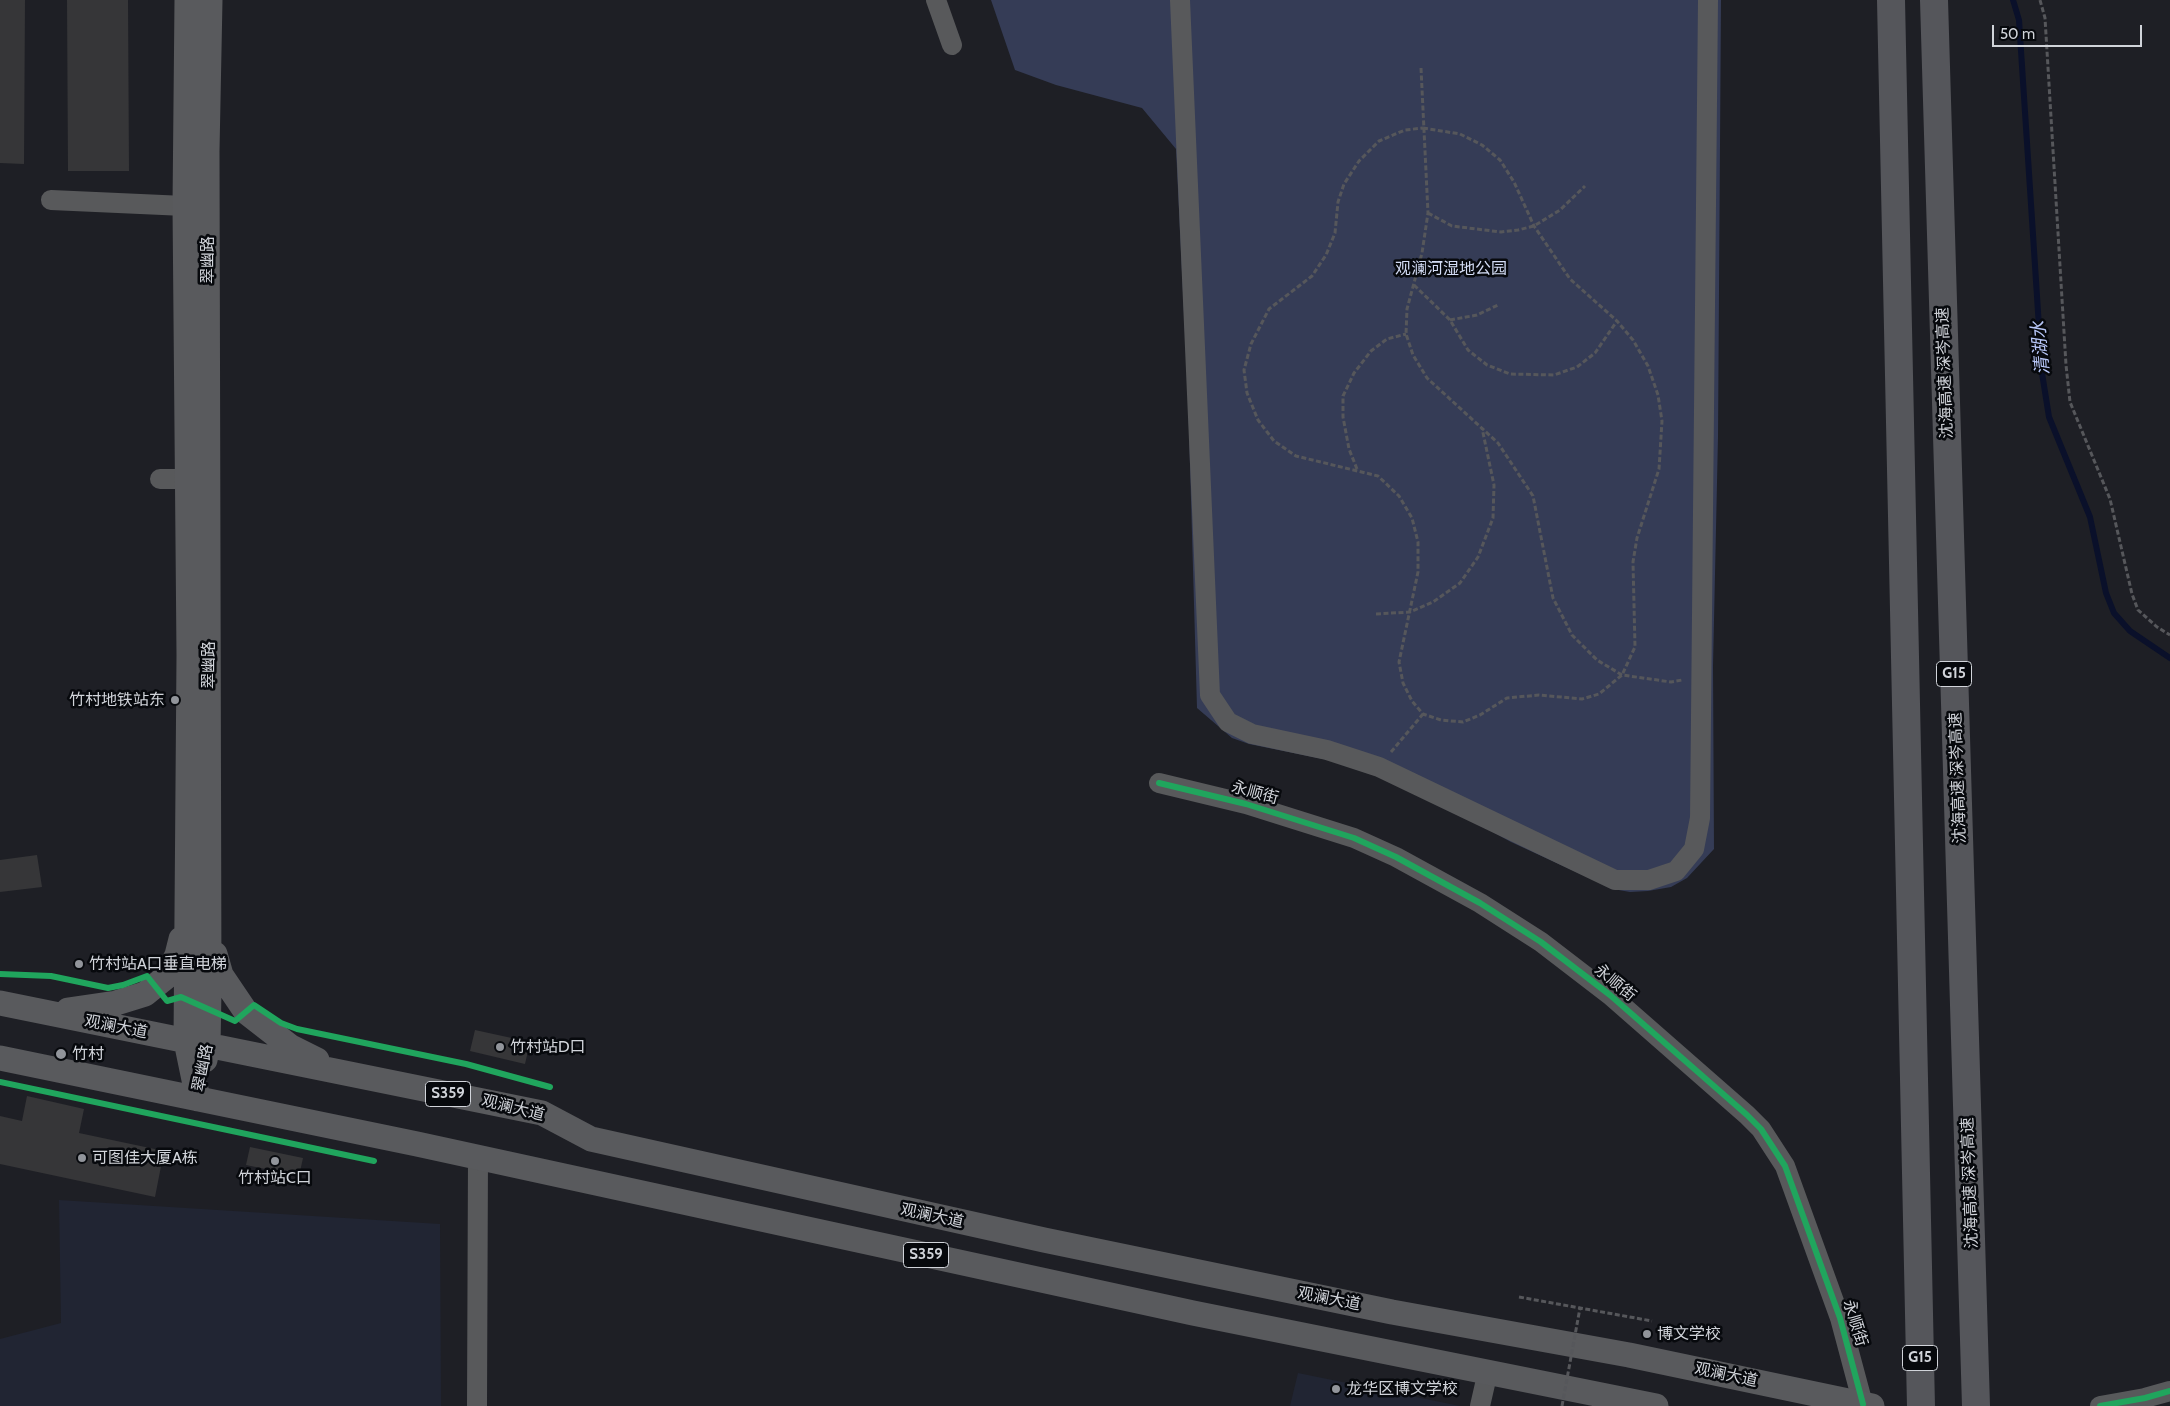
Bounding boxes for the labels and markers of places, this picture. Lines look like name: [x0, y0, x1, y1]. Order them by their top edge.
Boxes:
place label: 竹村地铁站东: [69, 690, 165, 710]
marker: 竹村地铁站东: [169, 694, 181, 706]
place label: 竹村站A口垂直电梯: [89, 954, 227, 974]
marker: 竹村站A口垂直电梯: [73, 958, 85, 970]
place label: 竹村站D口: [510, 1037, 586, 1057]
marker: 竹村站D口: [494, 1041, 506, 1053]
place label: 竹村: [72, 1044, 104, 1064]
marker: 竹村: [54, 1047, 68, 1061]
place label: 可图佳大厦A栋: [92, 1148, 198, 1168]
marker: 可图佳大厦A栋: [76, 1152, 88, 1164]
marker: 竹村站C口: [269, 1155, 281, 1167]
place label: 竹村站C口: [238, 1168, 312, 1188]
place label: 博文学校: [1657, 1324, 1721, 1344]
marker: 博文学校: [1641, 1328, 1653, 1340]
place label: 龙华区博文学校: [1346, 1379, 1458, 1399]
marker: 龙华区博文学校: [1330, 1383, 1342, 1395]

